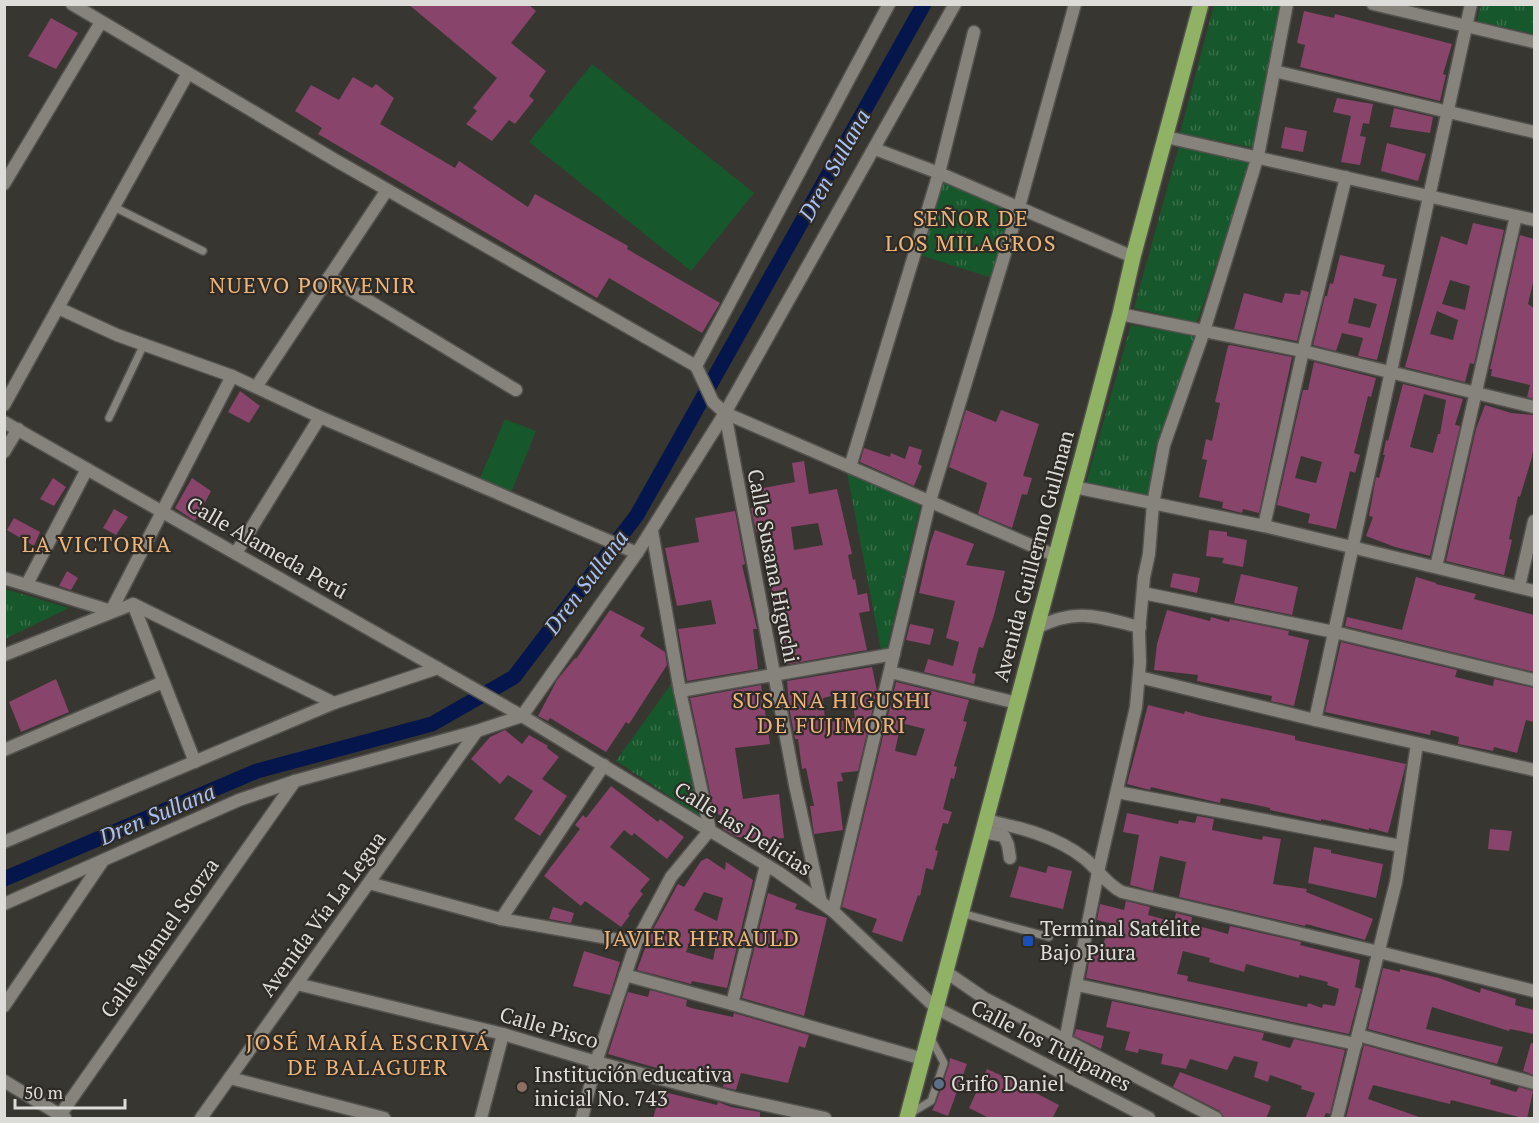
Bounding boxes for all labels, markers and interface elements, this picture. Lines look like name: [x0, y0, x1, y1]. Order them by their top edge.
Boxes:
water label: Dren Sullana: [791, 104, 876, 227]
district label: SEÑOR DE LOS MILAGROS: [885, 203, 1057, 257]
district label: NUEVO PORVENIR: [209, 270, 417, 299]
street label: Avenida Guillermo Gullman: [986, 426, 1080, 685]
street label: Calle Susana Higuchi: [741, 467, 806, 665]
street label: Calle Alameda Perú: [182, 490, 353, 605]
water label: Dren Sullana: [536, 524, 634, 640]
district label: LA VICTORIA: [22, 529, 172, 558]
district label: SUSANA HIGUSHI DE FUJIMORI: [732, 685, 932, 739]
street label: Calle las Delicias: [669, 775, 818, 882]
water label: Dren Sullana: [94, 776, 219, 851]
street label: Avenida Vía La Legua: [253, 825, 392, 1002]
street label: Calle Manuel Scorza: [94, 852, 225, 1023]
place label: Terminal Satélite Bajo Piura: [1040, 914, 1200, 966]
district label: JAVIER HERAULD: [604, 923, 800, 952]
marker: Terminal Satélite Bajo Piura: [1021, 934, 1035, 948]
street label: Calle los Tulipanes: [967, 993, 1136, 1098]
street label: Calle Pisco: [497, 1000, 602, 1054]
district label: JOSÉ MARÍA ESCRIVÁ DE BALAGUER: [246, 1027, 490, 1081]
place label: Institución educativa inicial No. 743: [534, 1060, 733, 1112]
place label: Grifo Daniel: [951, 1069, 1065, 1097]
scale bar: [15, 1072, 124, 1110]
marker: Grifo Daniel: [932, 1077, 946, 1091]
text: 50 m: [24, 1080, 64, 1104]
marker: Institución educativa inicial No. 743: [515, 1080, 529, 1094]

